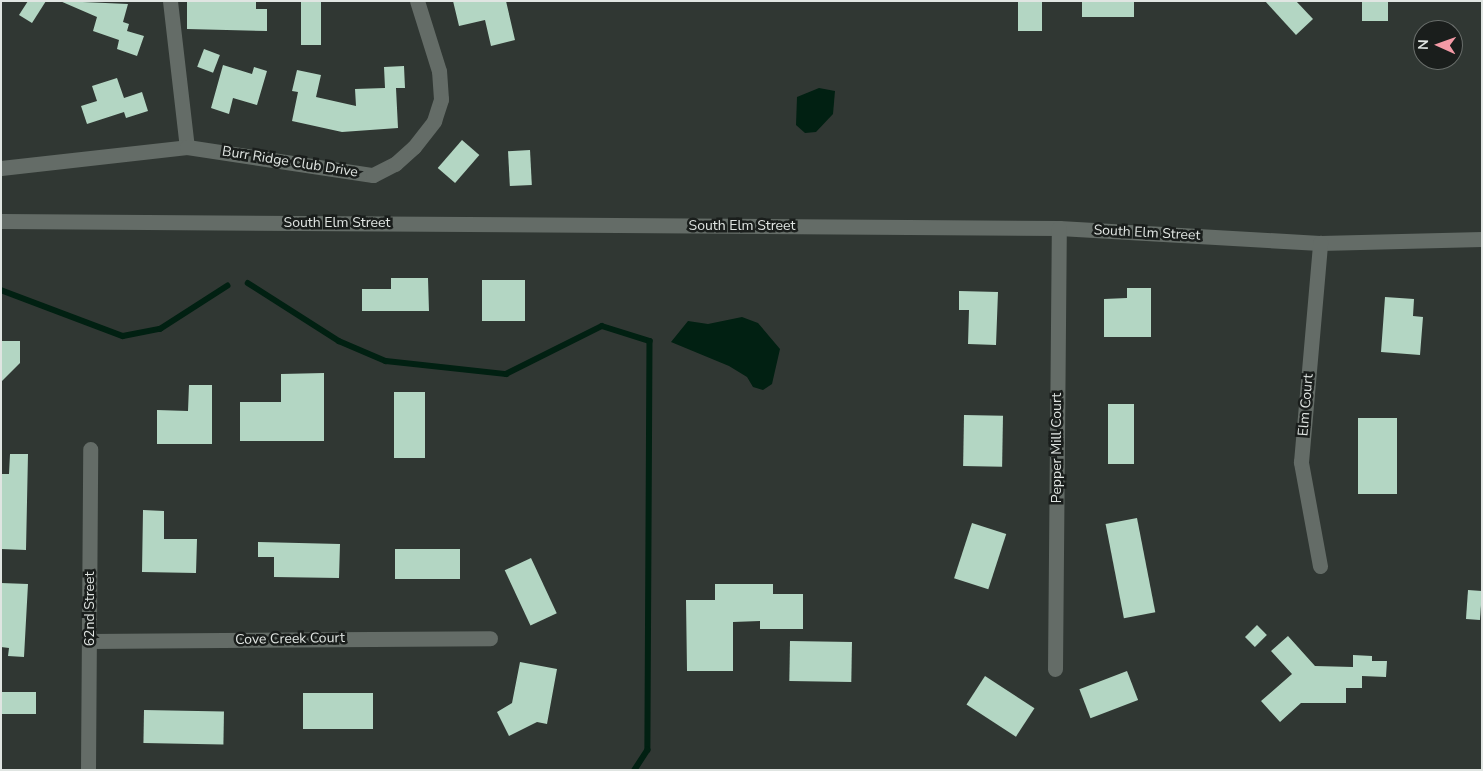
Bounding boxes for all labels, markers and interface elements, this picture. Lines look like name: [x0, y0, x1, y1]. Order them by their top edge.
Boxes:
north arrow: [1413, 20, 1463, 70]
text: N: [1414, 39, 1433, 50]
street label: Burr Ridge Club Drive: [221, 143, 359, 181]
street label: South Elm Street: [284, 215, 390, 231]
street label: South Elm Street: [689, 218, 795, 234]
street label: South Elm Street: [1093, 222, 1201, 244]
street label: Elm Court: [1295, 373, 1317, 437]
street label: Pepper Mill Court: [1049, 393, 1065, 503]
street label: 62nd Street: [82, 572, 98, 646]
street label: Cove Creek Court: [235, 630, 345, 648]

